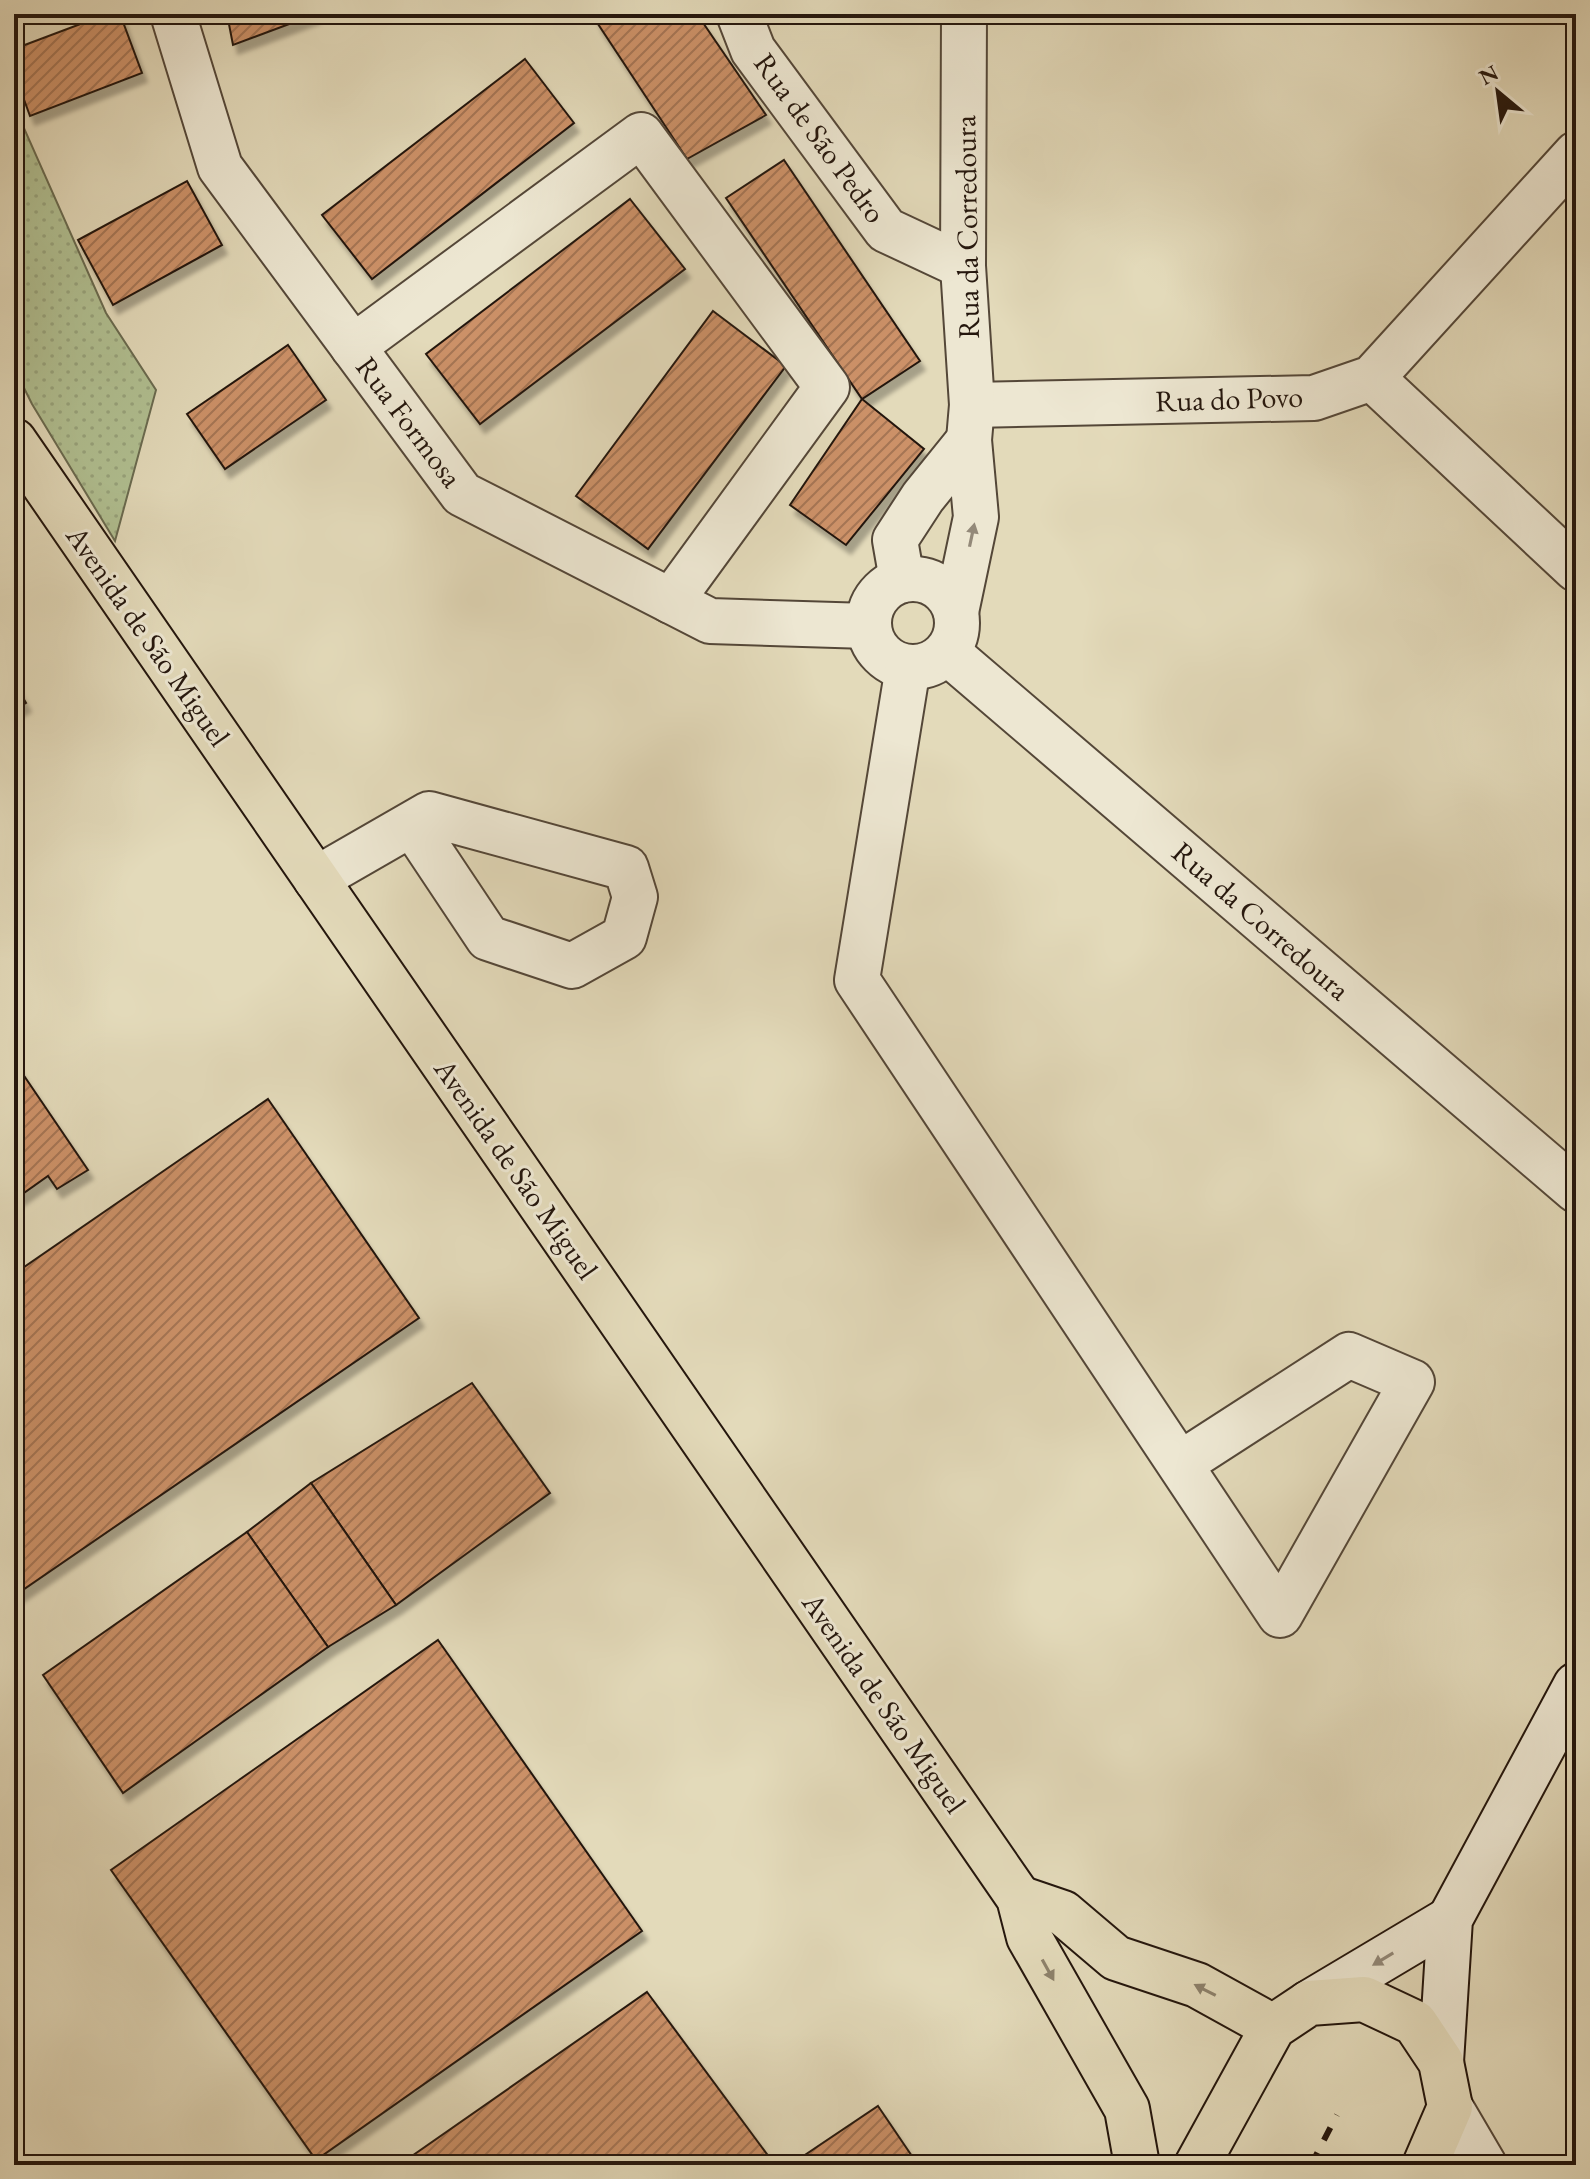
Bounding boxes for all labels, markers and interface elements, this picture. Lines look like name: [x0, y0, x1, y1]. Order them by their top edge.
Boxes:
street label: Rua de São Pedro: [745, 45, 895, 231]
north arrow: [1458, 52, 1538, 132]
text: N: [1474, 58, 1504, 92]
street label: Rua da Corredoura: [945, 115, 988, 339]
street label: Rua Formosa: [347, 348, 471, 495]
street label: Rua do Povo: [1154, 376, 1304, 421]
street label: Avenida de São Miguel: [57, 517, 239, 754]
one-way arrow: [966, 523, 979, 548]
street label: Rua da Corredoura: [1164, 833, 1359, 1009]
street label: Avenida de São Miguel: [425, 1050, 607, 1287]
street label: Avenida de São Miguel: [793, 1584, 975, 1821]
one-way arrow: [1372, 1952, 1394, 1966]
one-way arrow: [1041, 1959, 1055, 1981]
one-way arrow: [1193, 1983, 1216, 1997]

